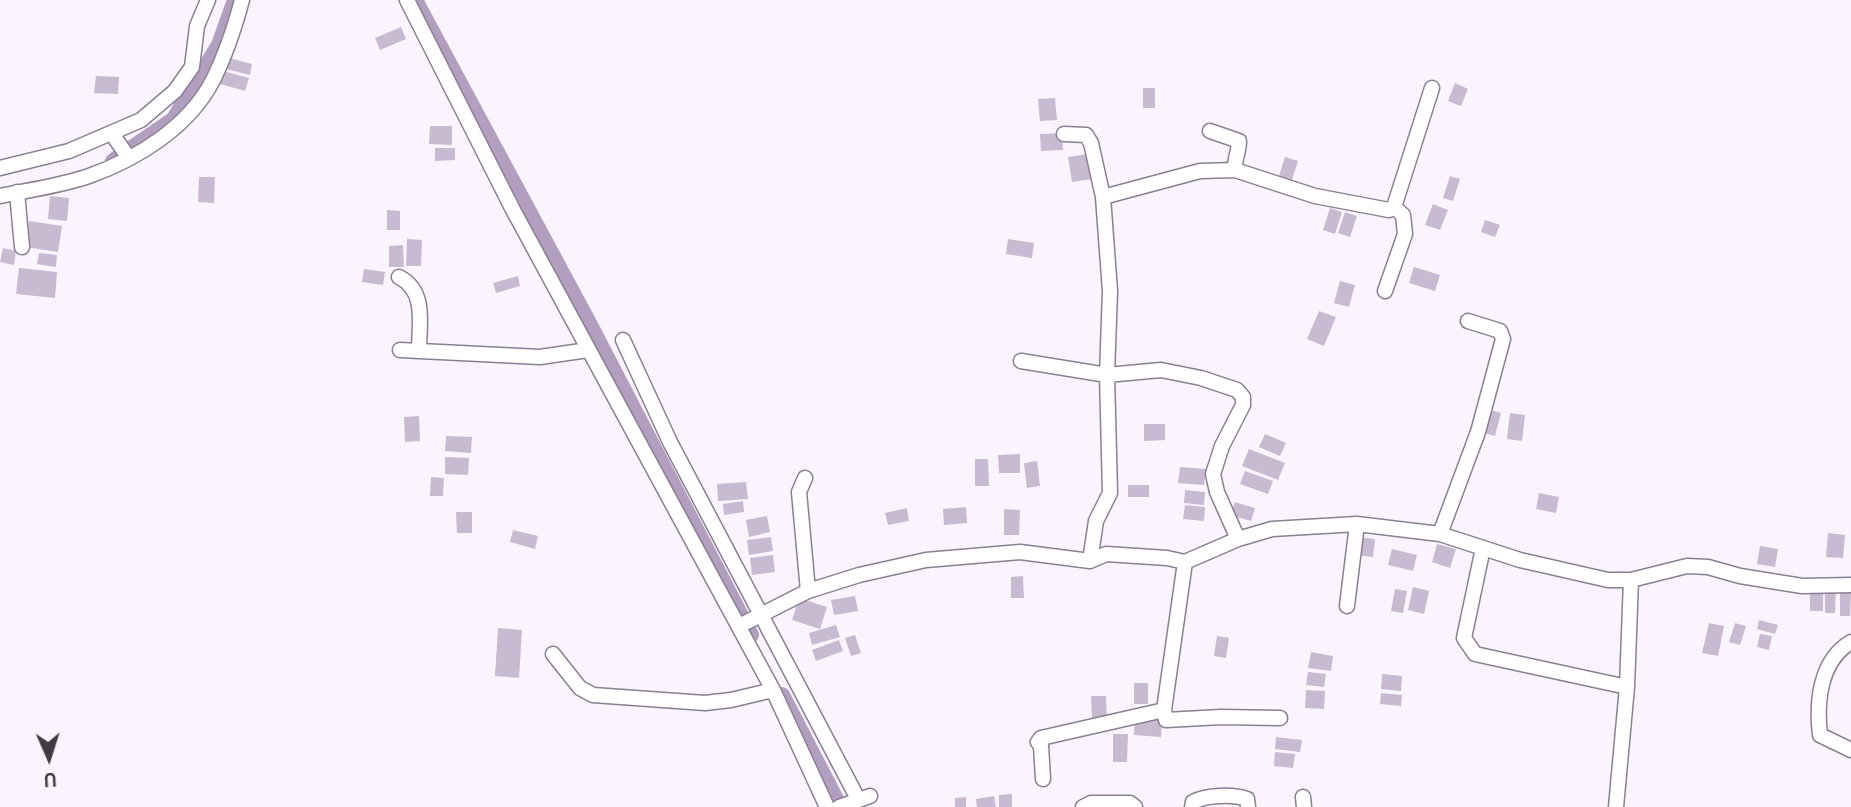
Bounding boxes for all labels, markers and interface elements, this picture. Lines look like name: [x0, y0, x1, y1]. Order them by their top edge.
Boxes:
north arrow: [14, 723, 84, 793]
text: U: [43, 767, 57, 792]

